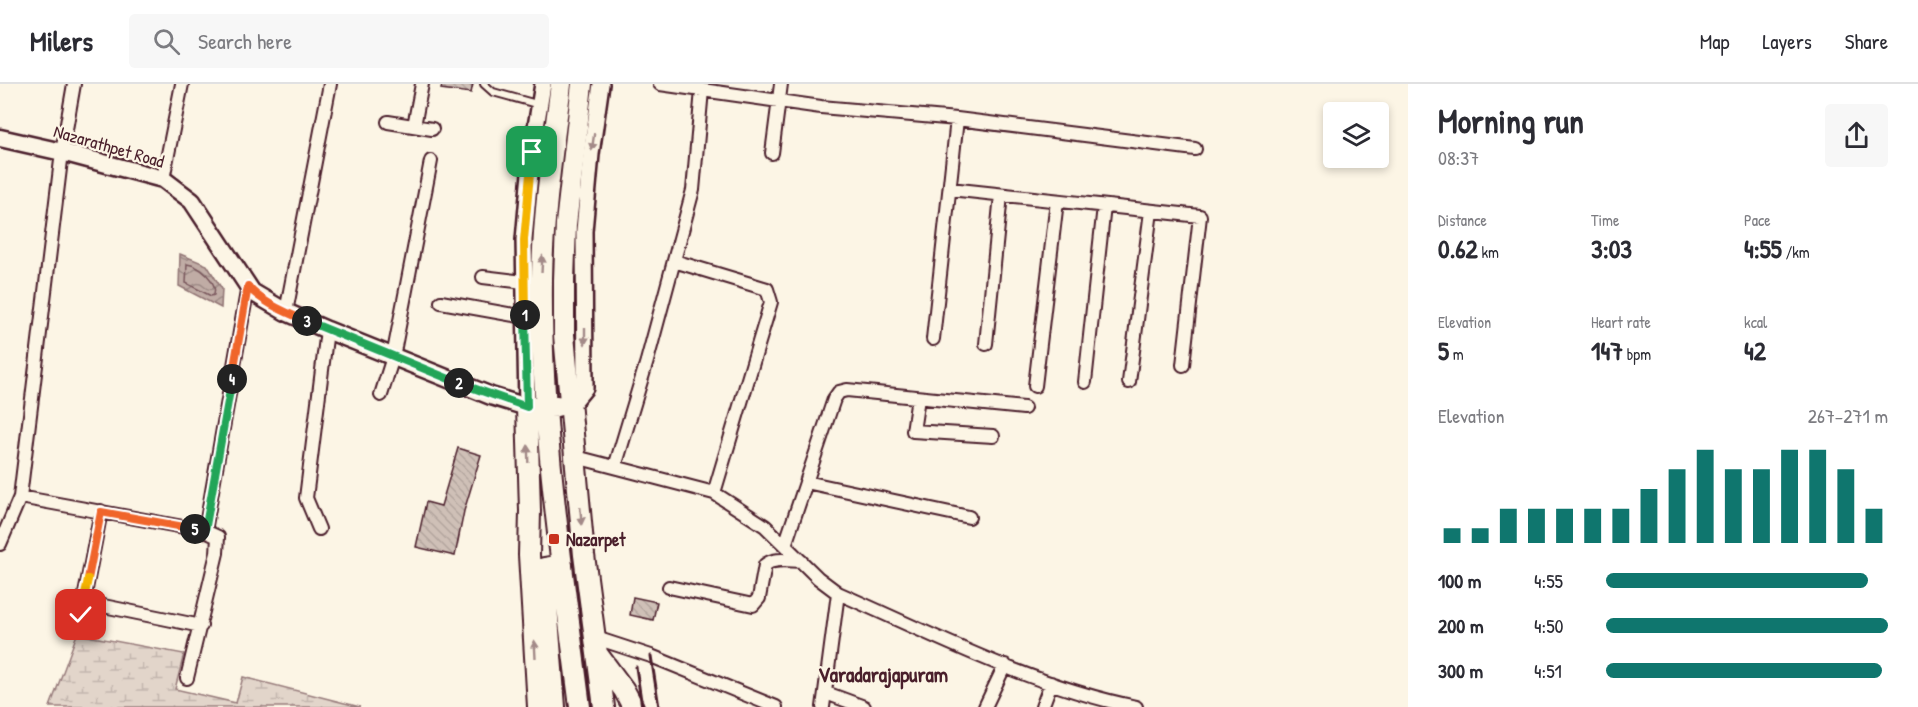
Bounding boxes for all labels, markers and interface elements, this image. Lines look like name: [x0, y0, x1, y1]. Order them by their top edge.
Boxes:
search box: [129, 14, 549, 68]
text: Milers: [30, 22, 93, 60]
icon: search: [150, 25, 183, 58]
text: Search here: [198, 26, 292, 56]
text: Map: [1700, 27, 1729, 56]
text: Layers: [1762, 27, 1812, 56]
text: Share: [1845, 27, 1888, 56]
text: Morning run: [1438, 99, 1584, 143]
map controls: [1323, 102, 1389, 168]
button: layers: [1323, 102, 1389, 168]
button: share: [1825, 104, 1888, 167]
street label: Nazarathpet Road: [51, 118, 167, 174]
pin: [506, 126, 557, 177]
one-way arrow: [588, 132, 597, 151]
icon: arrive: [515, 135, 548, 168]
text: 08:37: [1438, 144, 1479, 171]
text: Distance: [1438, 209, 1487, 231]
text: Time: [1591, 209, 1619, 231]
text: Pace: [1744, 209, 1771, 231]
text: 0.62: [1438, 231, 1478, 266]
text: 3:03: [1591, 231, 1632, 266]
text: 4:55: [1744, 231, 1782, 266]
text: km: [1478, 241, 1499, 263]
text: /km: [1782, 241, 1810, 263]
one-way arrow: [538, 255, 547, 274]
pin: 1: [510, 300, 540, 330]
text: 1: [522, 304, 528, 326]
pin: 3: [292, 306, 322, 336]
text: 3: [303, 310, 311, 332]
text: Elevation: [1438, 311, 1491, 333]
text: Heart rate: [1591, 311, 1651, 333]
text: kcal: [1744, 311, 1767, 333]
one-way arrow: [580, 327, 590, 346]
text: 5: [1438, 333, 1449, 368]
text: 147: [1591, 333, 1623, 368]
text: 42: [1744, 333, 1766, 368]
text: m: [1449, 343, 1464, 365]
text: bpm: [1623, 343, 1651, 365]
pin: 4: [217, 364, 247, 394]
text: 4: [229, 368, 235, 390]
pin: 2: [444, 368, 474, 398]
text: 2: [455, 372, 463, 394]
text: Elevation: [1438, 402, 1504, 429]
text: 267–271 m: [1808, 402, 1888, 429]
one-way arrow: [524, 444, 533, 463]
one-way arrow: [576, 506, 586, 525]
pin: 5: [180, 514, 210, 544]
text: 5: [192, 518, 198, 540]
place label: Nazarpet: [566, 527, 626, 553]
marker: Nazarpet: [547, 532, 561, 546]
text: 100 m: [1438, 567, 1481, 594]
text: 4:55: [1534, 567, 1563, 594]
pin: [55, 589, 106, 640]
icon: check: [64, 598, 97, 631]
text: 200 m: [1438, 612, 1483, 639]
text: 4:50: [1534, 612, 1564, 639]
one-way arrow: [531, 639, 540, 658]
text: 300 m: [1438, 657, 1483, 684]
text: 4:51: [1534, 657, 1562, 684]
district label: Varadarajapuram: [818, 660, 948, 690]

